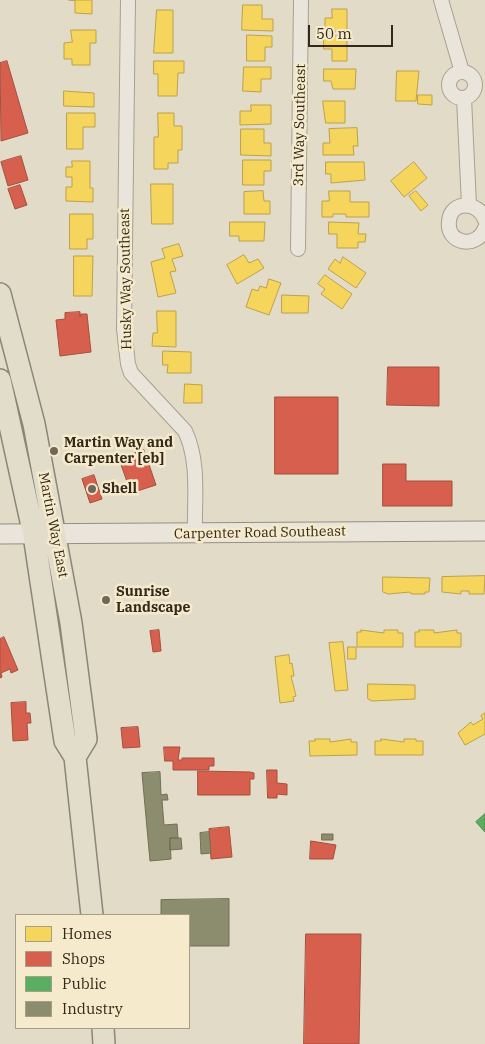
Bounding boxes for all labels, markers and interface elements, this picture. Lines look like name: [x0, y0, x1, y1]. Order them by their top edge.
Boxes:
scale bar: [310, 15, 395, 47]
text: 50 m: [316, 24, 352, 43]
street label: 3rd Way Southeast: [291, 63, 309, 187]
street label: Husky Way Southeast: [116, 208, 136, 350]
place label: Martin Way and Carpenter [eb]: [64, 435, 173, 468]
marker: Martin Way and Carpenter [eb]: [48, 445, 60, 457]
street label: Martin Way East: [35, 471, 71, 579]
place label: Shell: [102, 481, 137, 497]
marker: Shell: [86, 483, 98, 495]
street label: Carpenter Road Southeast: [174, 523, 346, 543]
place label: Sunrise Landscape: [116, 584, 190, 616]
marker: Sunrise Landscape: [100, 594, 112, 606]
legend: [15, 914, 190, 1029]
text: Homes: [62, 924, 112, 943]
text: Shops: [62, 949, 105, 968]
text: Public: [62, 974, 107, 993]
text: Industry: [62, 999, 123, 1018]

